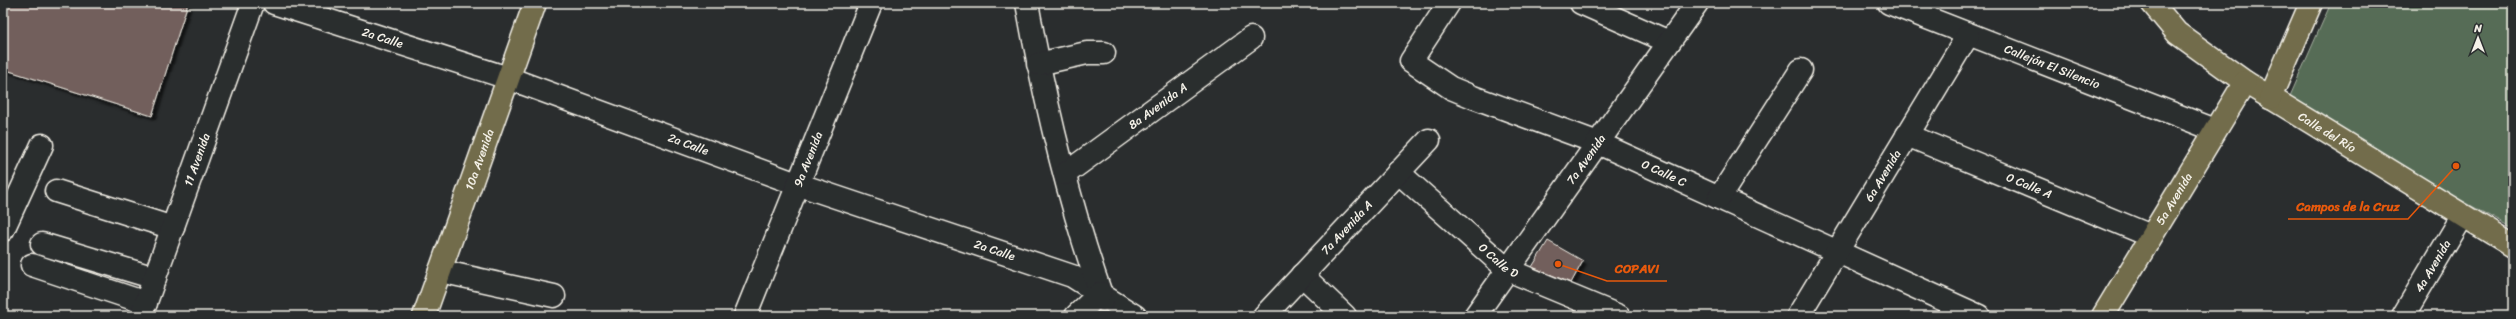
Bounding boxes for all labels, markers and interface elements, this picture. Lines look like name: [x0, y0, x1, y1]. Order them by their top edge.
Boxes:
north arrow: [2458, 18, 2498, 58]
text: N: [2473, 19, 2482, 38]
street label: 2a Calle: [359, 21, 406, 55]
street label: Callejón El Silencio: [2001, 38, 2103, 95]
street label: 8a Avenida A: [1123, 77, 1192, 135]
street label: Calle del Río: [2294, 106, 2360, 159]
street label: 10a Avenida: [458, 126, 500, 193]
street label: 2a Calle: [665, 127, 712, 162]
street label: 9a Avenida: [787, 128, 829, 190]
street label: 7a Avenida: [1560, 129, 1612, 189]
street label: 11 Avenida: [177, 130, 217, 189]
street label: 6a Avenida: [1859, 145, 1907, 206]
street label: 0 Calle C: [1638, 153, 1691, 193]
street label: 0 Calle A: [2002, 166, 2056, 205]
street label: 5a Avenida: [2150, 168, 2199, 229]
callout: Campos de la Cruz: [2288, 194, 2408, 219]
street label: 7a Avenida A: [1315, 195, 1378, 260]
text: Campos de la Cruz: [2295, 195, 2401, 218]
street label: 2a Calle: [971, 233, 1018, 267]
street label: 4a Avenida: [2408, 235, 2457, 297]
street label: 0 Calle D: [1473, 237, 1523, 284]
callout: COPAVI: [1607, 256, 1667, 281]
text: COPAVI: [1614, 257, 1660, 280]

